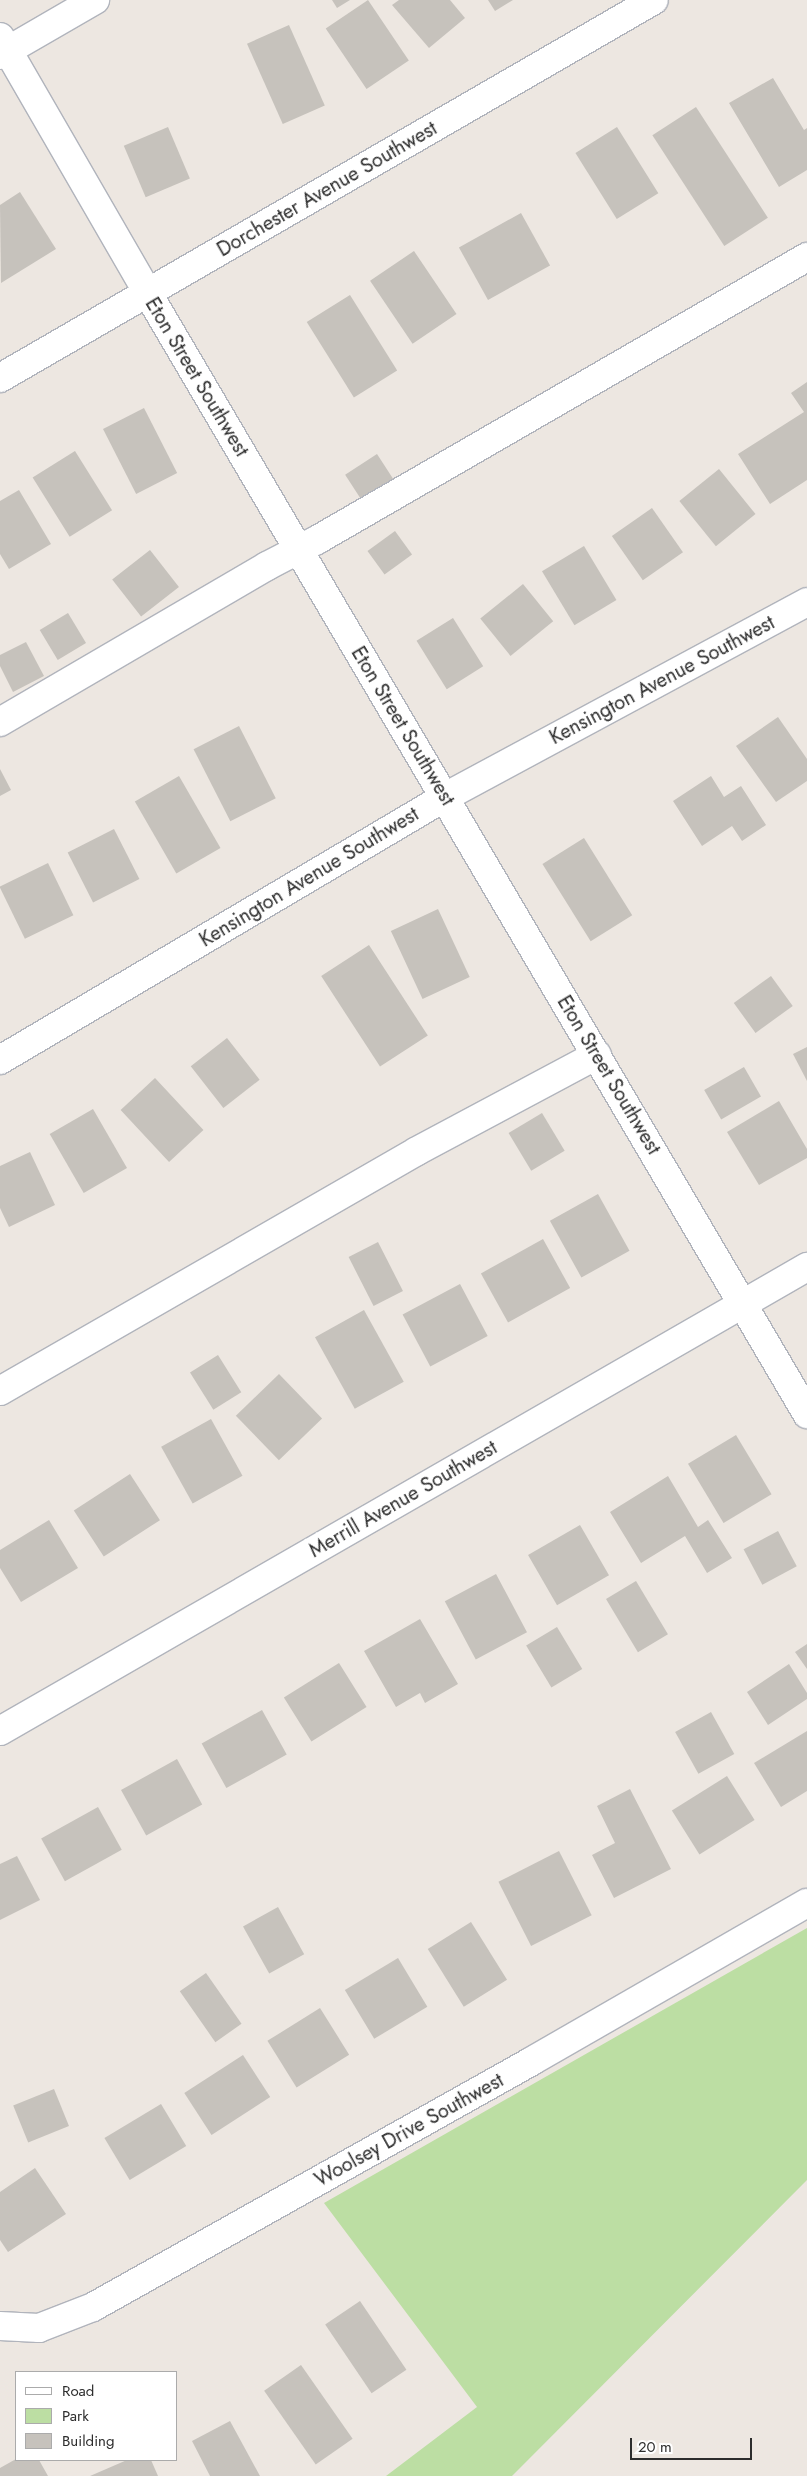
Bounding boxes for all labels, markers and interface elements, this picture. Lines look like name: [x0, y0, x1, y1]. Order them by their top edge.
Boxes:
street label: Dorchester Avenue Southwest: [213, 116, 441, 262]
street label: Eton Street Southwest: [140, 293, 254, 461]
street label: Kensington Avenue Southwest: [545, 610, 779, 750]
street label: Eton Street Southwest: [346, 642, 460, 810]
street label: Kensington Avenue Southwest: [195, 802, 423, 952]
street label: Eton Street Southwest: [552, 991, 666, 1159]
street label: Merrill Avenue Southwest: [305, 1435, 501, 1563]
street label: Woolsey Drive Southwest: [310, 2068, 508, 2192]
legend: [15, 2371, 178, 2461]
text: Road: [62, 2380, 94, 2402]
text: Park: [62, 2405, 89, 2427]
scale bar: [632, 2428, 754, 2460]
text: Building: [62, 2430, 114, 2452]
text: 20 m: [638, 2436, 672, 2458]

